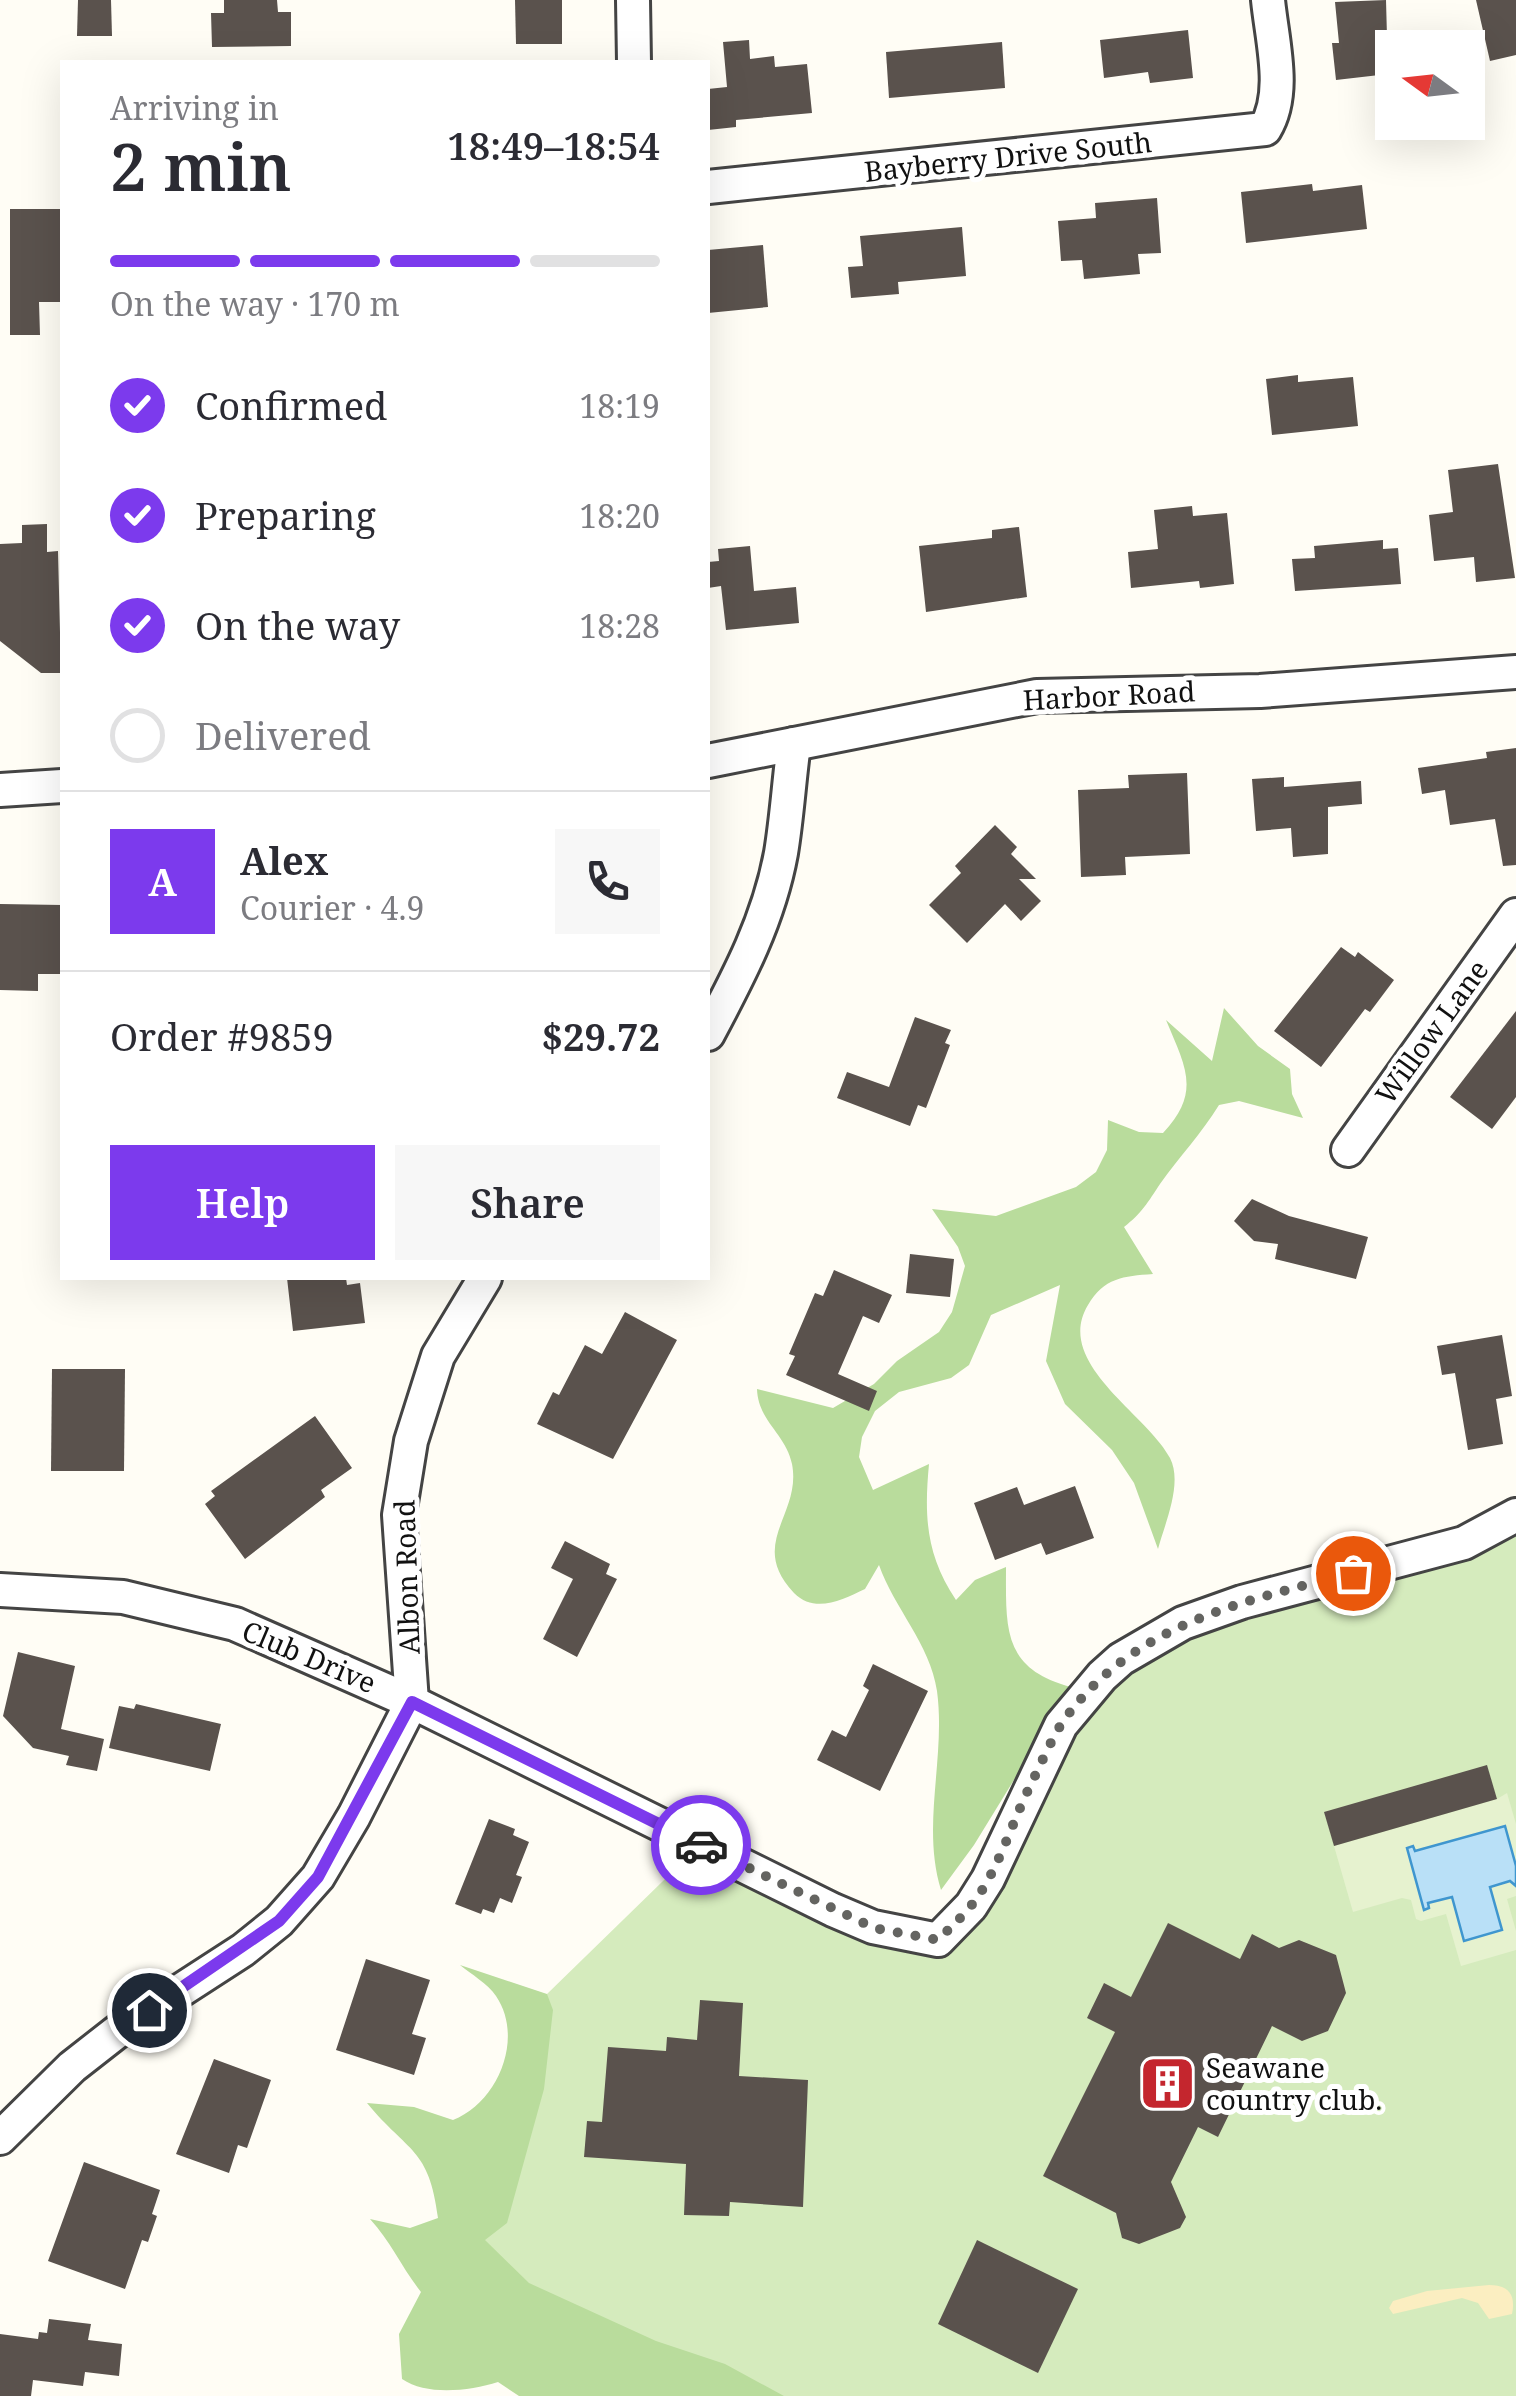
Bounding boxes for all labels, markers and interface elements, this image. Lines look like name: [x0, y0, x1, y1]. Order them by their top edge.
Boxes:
north arrow: [1375, 30, 1485, 140]
map controls: [1375, 30, 1485, 140]
text: Arriving in: [110, 86, 279, 129]
text: 18:49–18:54: [447, 119, 660, 171]
text: 2 min: [110, 122, 292, 210]
street label: Bayberry Drive South: [862, 122, 1153, 190]
text: On the way · 170 m: [110, 282, 400, 325]
icon: check: [110, 378, 165, 433]
text: Confirmed: [195, 379, 387, 431]
text: 18:19: [579, 384, 660, 427]
icon: check: [110, 488, 165, 543]
text: Preparing: [195, 489, 376, 541]
text: 18:20: [579, 494, 660, 537]
icon: check: [110, 598, 165, 653]
text: On the way: [195, 599, 400, 651]
text: 18:28: [579, 604, 660, 647]
street label: Harbor Road: [1022, 672, 1196, 718]
text: Delivered: [195, 709, 371, 761]
button: phone: [555, 829, 660, 934]
text: Alex: [240, 834, 328, 886]
text: A: [148, 855, 177, 907]
text: Courier · 4.9: [240, 886, 424, 929]
street label: Willow Lane: [1366, 952, 1496, 1111]
text: Order #9859: [110, 1010, 334, 1062]
text: $29.72: [541, 1010, 660, 1062]
button: Help: [110, 1145, 375, 1260]
button: Share: [395, 1145, 660, 1260]
street label: Albon Road: [384, 1499, 428, 1655]
pin: [1311, 1531, 1396, 1616]
icon: bag: [1326, 1546, 1381, 1601]
street label: Club Drive: [237, 1611, 382, 1701]
courier: [651, 1795, 751, 1895]
icon: car: [674, 1818, 729, 1873]
pin: [107, 1968, 192, 2053]
icon: home: [122, 1983, 177, 2038]
place label: Seawane country club.: [1206, 2048, 1382, 2118]
building icon: Seawane country club.: [1137, 2054, 1197, 2114]

